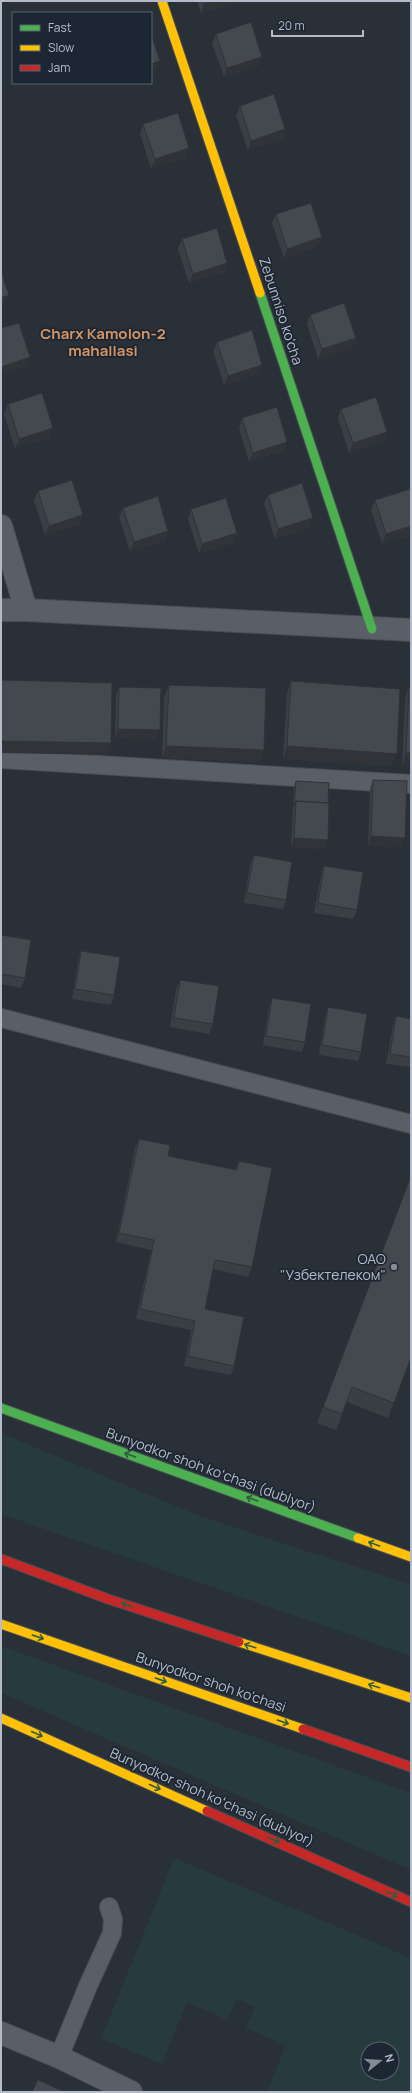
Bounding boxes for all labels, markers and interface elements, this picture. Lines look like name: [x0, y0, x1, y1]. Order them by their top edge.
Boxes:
legend: [12, 12, 152, 84]
scale bar: [272, 12, 363, 38]
text: 20 m: [278, 17, 305, 34]
text: Fast: [48, 19, 72, 36]
text: Slow: [48, 39, 74, 56]
text: Jam: [48, 59, 70, 76]
street label: Zebunniso ko'cha: [255, 255, 308, 367]
district label: Charx Kamolon-2 mahallasi: [40, 323, 166, 361]
place label: ОАО "Узбектелеком": [280, 1249, 386, 1284]
marker: ОАО "Узбектелеком": [389, 1262, 399, 1272]
street label: Bunyodkor shoh koʻchasi (dublyor): [104, 1423, 319, 1516]
one-way arrow: [124, 1451, 136, 1459]
one-way arrow: [247, 1495, 259, 1503]
one-way arrow: [369, 1539, 381, 1547]
one-way arrow: [121, 1601, 134, 1608]
one-way arrow: [31, 1633, 43, 1641]
one-way arrow: [244, 1642, 257, 1649]
street label: Bunyodkor shoh ko'chasi: [133, 1647, 289, 1716]
one-way arrow: [154, 1676, 166, 1684]
one-way arrow: [368, 1682, 380, 1690]
one-way arrow: [277, 1719, 289, 1727]
one-way arrow: [30, 1730, 42, 1738]
street label: Bunyodkor shoh koʻchasi (dublyor): [107, 1743, 317, 1850]
one-way arrow: [149, 1784, 161, 1791]
one-way arrow: [267, 1837, 279, 1844]
one-way arrow: [386, 1890, 398, 1898]
north arrow: [360, 2041, 400, 2081]
text: N: [382, 2052, 398, 2064]

